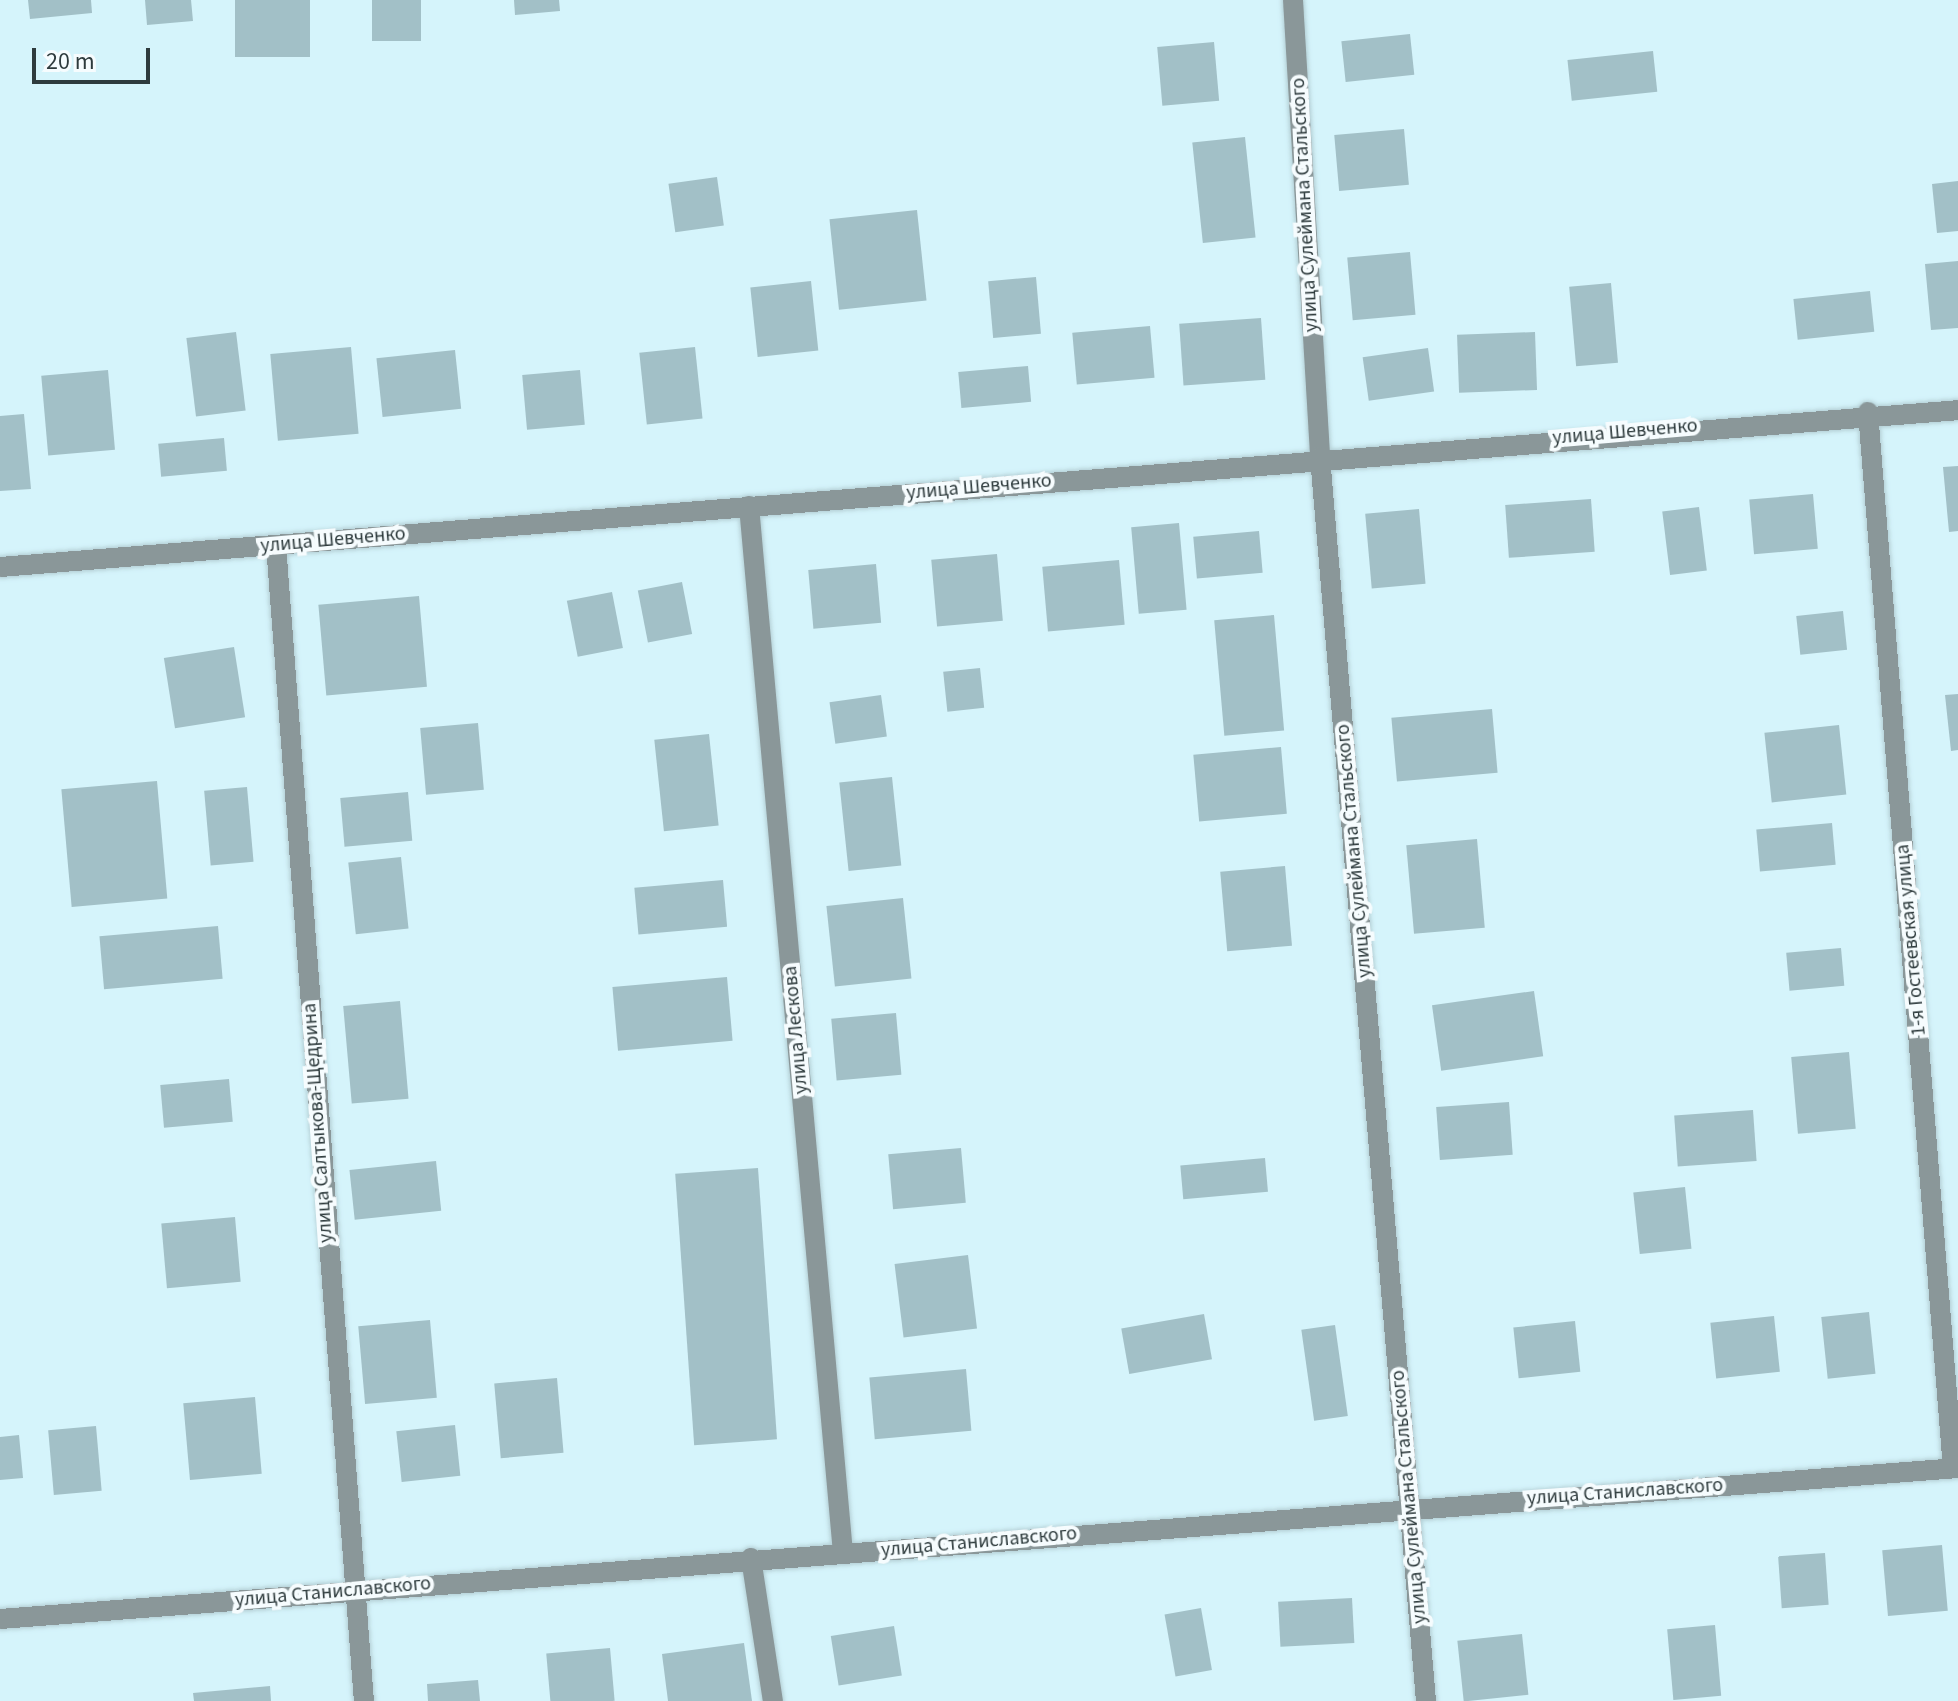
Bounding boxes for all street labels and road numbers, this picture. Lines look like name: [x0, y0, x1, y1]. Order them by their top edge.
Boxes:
street label: улица Сулеймана Стальского: [1286, 77, 1324, 333]
street label: улица Шевченко: [1551, 414, 1699, 450]
street label: улица Шевченко: [905, 469, 1053, 505]
street label: улица Шевченко: [259, 522, 407, 558]
street label: улица Сулеймана Стальского: [1331, 723, 1377, 979]
street label: 1-я Гостеевская улица: [1891, 843, 1931, 1037]
street label: улица Лескова: [778, 965, 814, 1095]
street label: улица Салтыкова-Щедрина: [298, 1002, 338, 1244]
street label: улица Сулеймана Стальского: [1386, 1369, 1432, 1625]
street label: улица Станиславского: [1526, 1473, 1724, 1511]
street label: улица Станиславского: [880, 1521, 1078, 1563]
street label: улица Станиславского: [234, 1571, 432, 1613]

